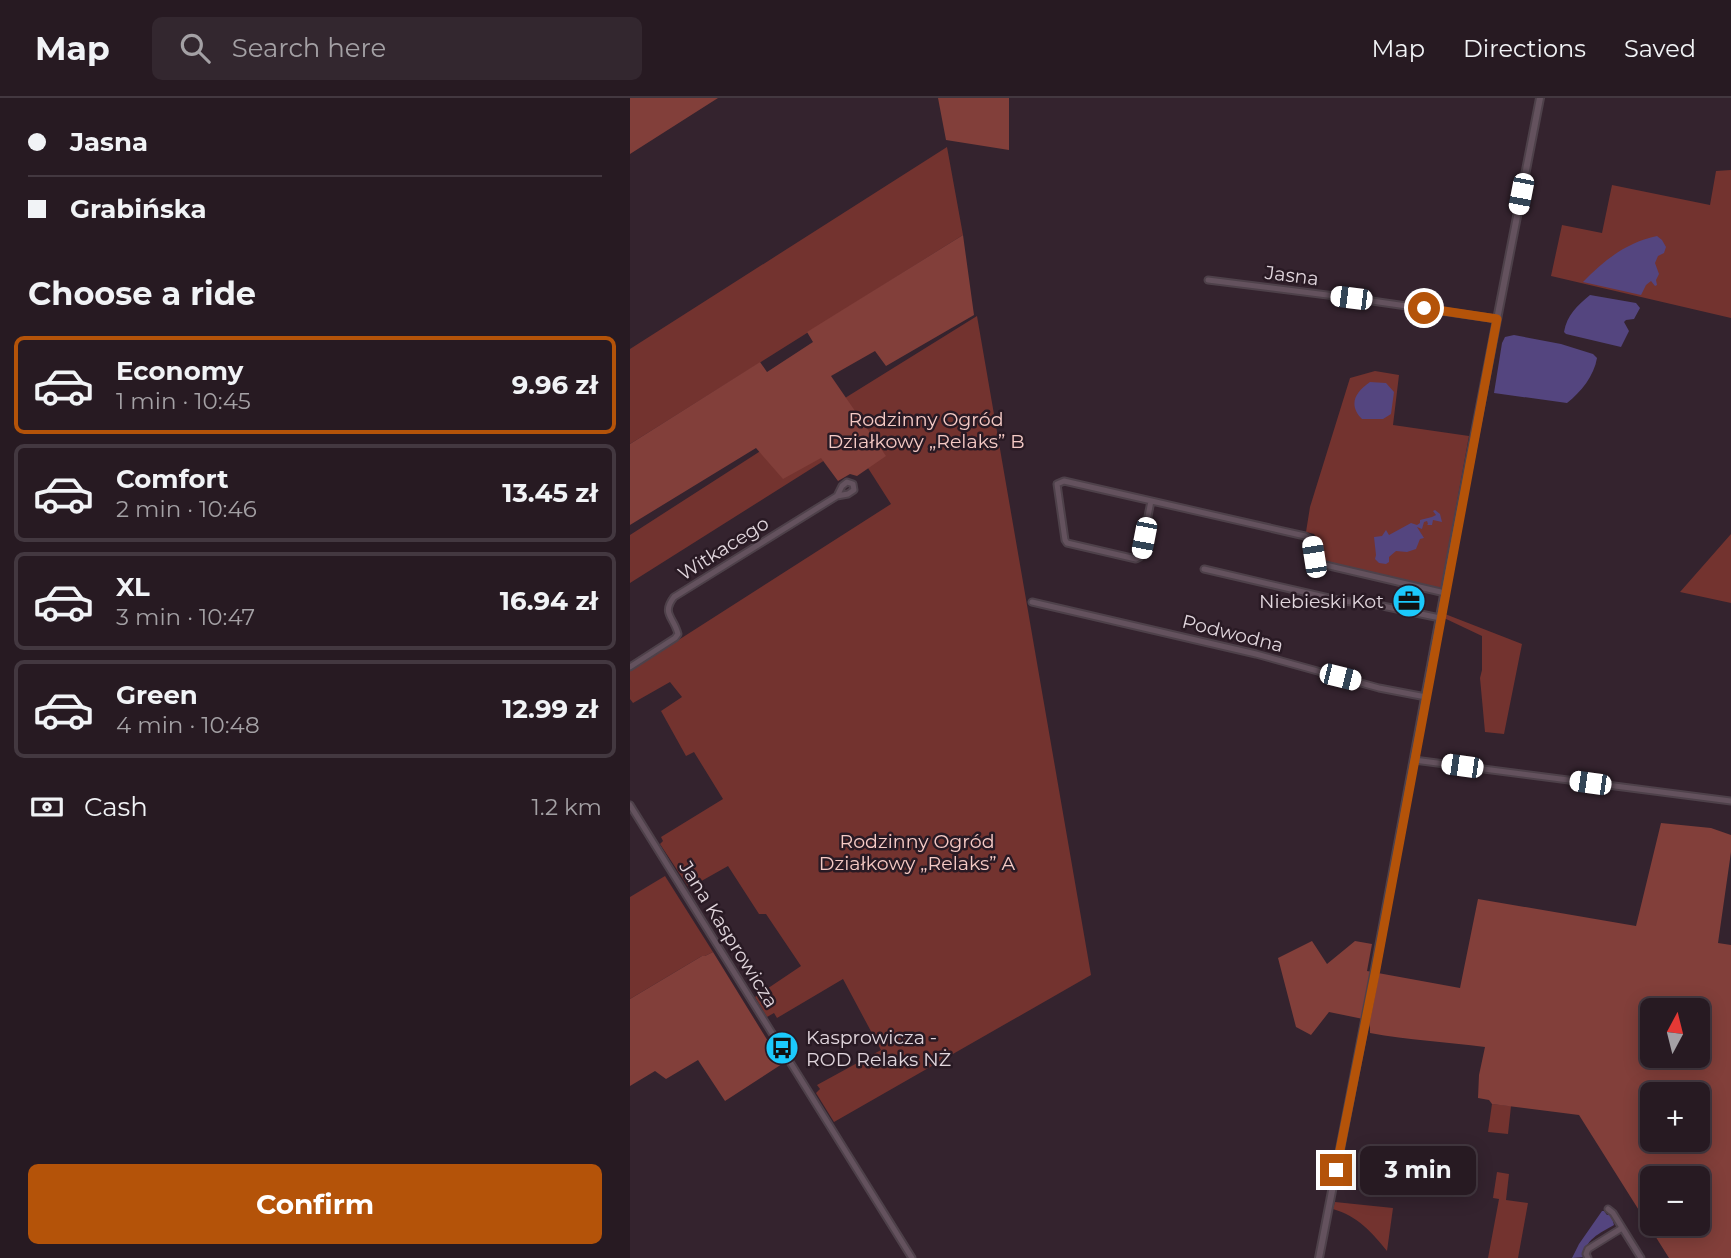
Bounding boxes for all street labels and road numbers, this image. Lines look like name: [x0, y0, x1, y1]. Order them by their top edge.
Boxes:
street label: Jasna: [1263, 261, 1320, 290]
street label: Witkacego: [674, 511, 773, 585]
street label: Podwodna: [1180, 610, 1286, 657]
street label: Jana Kasprowicza: [674, 856, 783, 1012]

